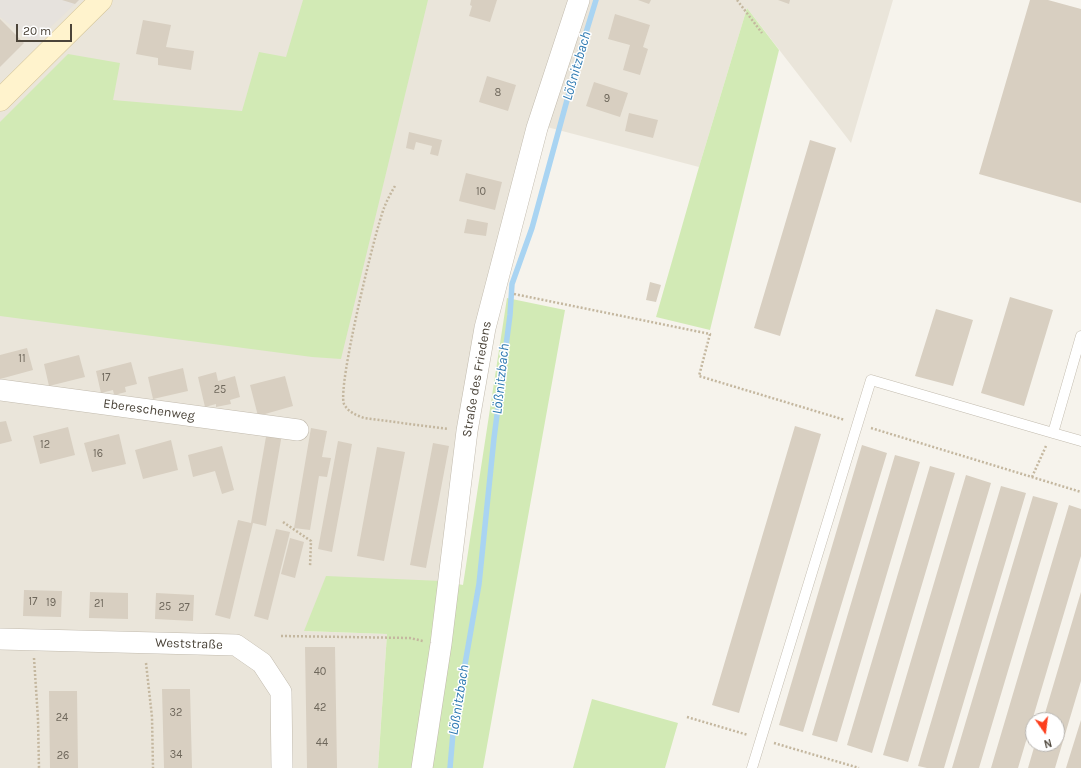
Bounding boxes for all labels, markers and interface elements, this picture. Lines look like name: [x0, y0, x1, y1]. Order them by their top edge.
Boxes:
scale bar: [18, 16, 74, 42]
text: 20 m: [23, 24, 51, 38]
water label: Lößnitzbach: [559, 29, 595, 103]
house number: 8: [495, 86, 501, 100]
house number: 9: [604, 92, 610, 106]
house number: 10: [476, 185, 486, 199]
street label: Straße des Friedens: [459, 320, 495, 438]
water label: Lößnitzbach: [489, 343, 513, 415]
house number: 11: [18, 352, 26, 366]
house number: 17: [102, 371, 110, 385]
house number: 25: [214, 383, 226, 397]
street label: Ebereschenweg: [102, 396, 196, 424]
house number: 12: [40, 438, 50, 452]
house number: 16: [93, 447, 103, 461]
house number: 17: [29, 595, 37, 609]
house number: 19: [46, 596, 56, 610]
house number: 21: [94, 597, 104, 611]
house number: 25: [159, 600, 171, 614]
house number: 27: [178, 601, 190, 615]
street label: Weststraße: [155, 635, 223, 653]
water label: Lößnitzbach: [445, 664, 473, 736]
house number: 40: [314, 665, 326, 679]
house number: 42: [314, 701, 326, 715]
house number: 32: [170, 706, 182, 720]
house number: 24: [56, 711, 68, 725]
north arrow: [1025, 712, 1065, 752]
house number: 44: [316, 736, 328, 750]
text: N: [1042, 736, 1053, 750]
house number: 34: [170, 748, 182, 762]
house number: 26: [57, 749, 69, 763]

